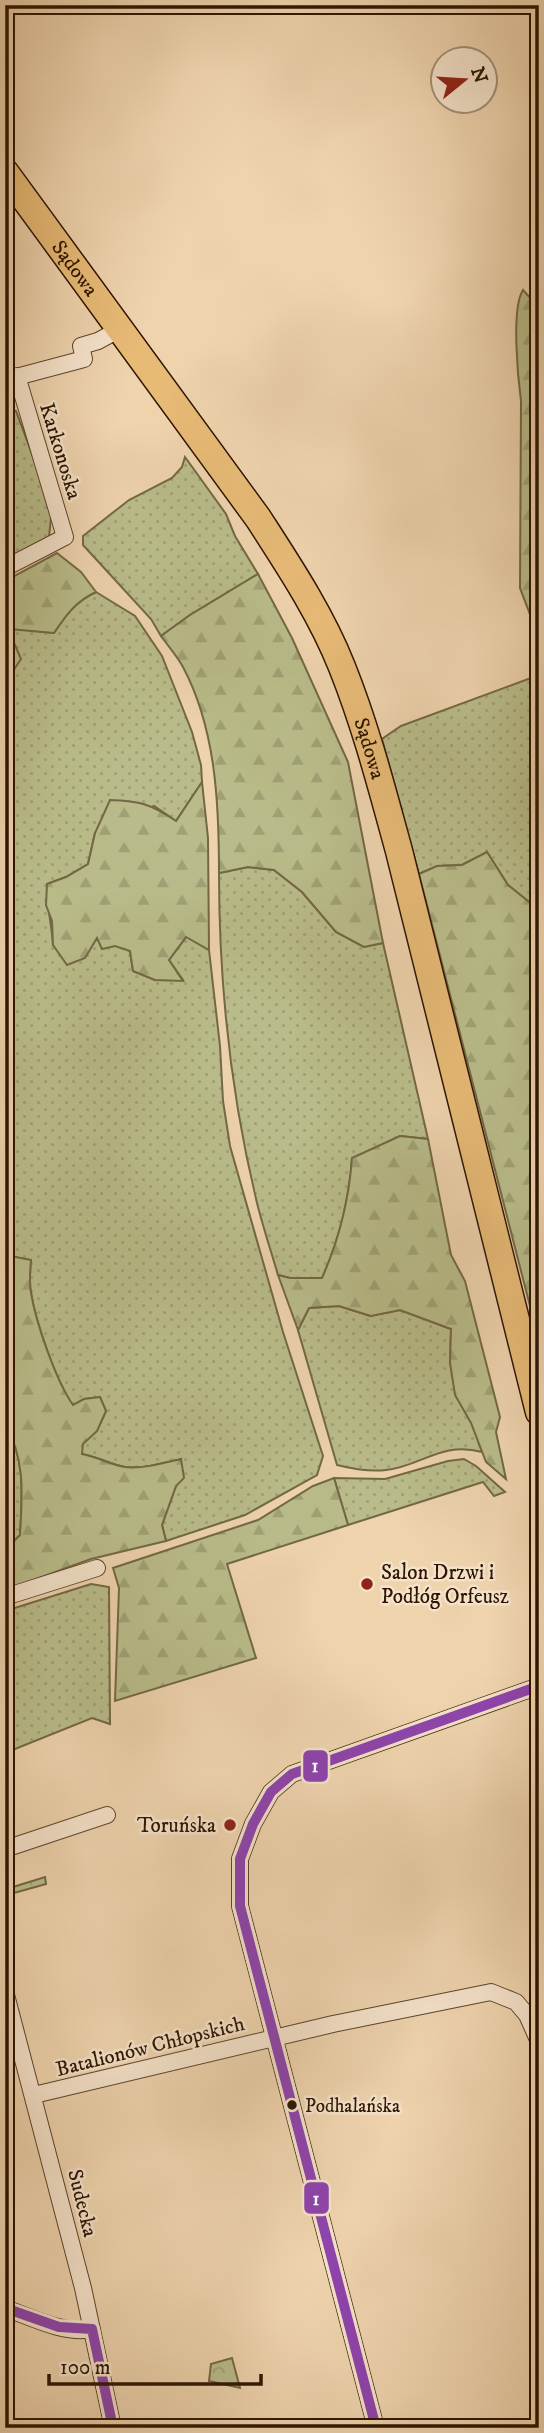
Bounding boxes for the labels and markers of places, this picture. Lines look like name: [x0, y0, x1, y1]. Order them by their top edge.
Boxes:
place label: Salon Drzwi i Podłóg Orfeusz: [381, 1560, 509, 1610]
marker: Salon Drzwi i Podłóg Orfeusz: [359, 1576, 375, 1592]
place label: Toruńska: [137, 1813, 216, 1839]
marker: Toruńska: [222, 1817, 238, 1833]
place label: Podhalańska: [305, 2095, 400, 2118]
marker: Podhalańska: [285, 2098, 299, 2112]

